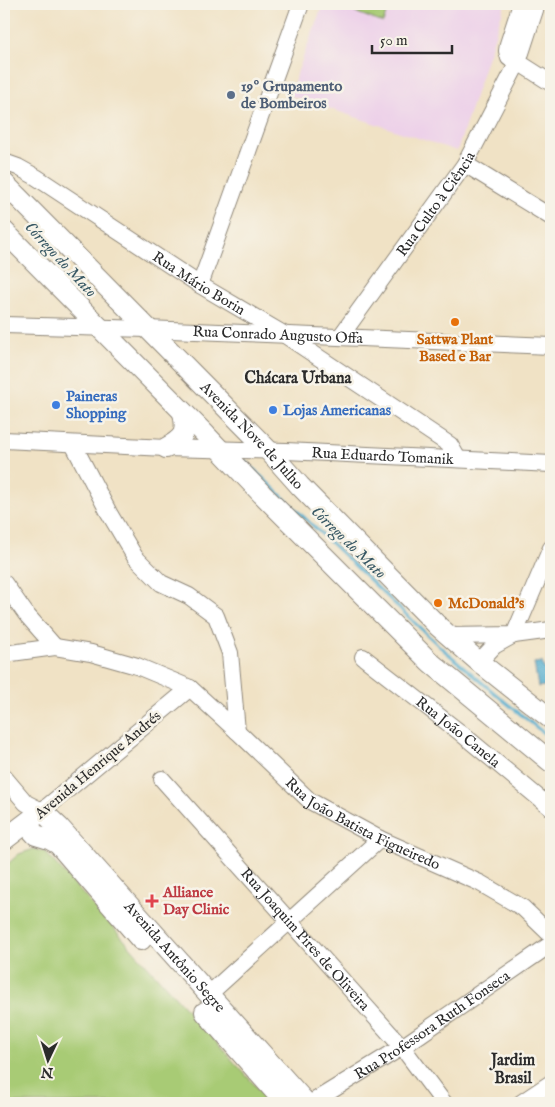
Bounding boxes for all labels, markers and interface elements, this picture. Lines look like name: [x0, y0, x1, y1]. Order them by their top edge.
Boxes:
scale bar: [372, 22, 452, 54]
text: 50 m: [380, 31, 408, 50]
place label: 19º Grupamento de Bombeiros: [241, 77, 342, 113]
marker: 19º Grupamento de Bombeiros: [225, 89, 237, 101]
street label: Rua Culto à Ciência: [392, 148, 480, 260]
water label: Córrego do Mato: [20, 218, 100, 302]
street label: Rua Mário Borin: [149, 247, 249, 319]
marker: Sattwa Plant Based e Bar: [449, 316, 461, 328]
street label: Rua Conrado Augusto Offa: [192, 321, 364, 348]
place label: Sattwa Plant Based e Bar: [417, 330, 494, 366]
district label: Chácara Urbana: [245, 369, 353, 389]
street label: Avenida Nove de Julho: [195, 377, 308, 493]
place label: Paineras Shopping: [66, 387, 127, 423]
marker: Paineras Shopping: [50, 399, 62, 411]
place label: Lojas Americanas: [283, 401, 392, 420]
marker: Lojas Americanas: [267, 404, 279, 416]
street label: Rua Eduardo Tomanik: [311, 443, 455, 469]
water label: Córrego do Mato: [306, 502, 390, 584]
place label: McDonald's: [448, 594, 525, 613]
marker: McDonald's: [432, 597, 444, 609]
street label: Rua João Canela: [412, 692, 505, 772]
street label: Avenida Henrique Andrés: [30, 707, 165, 824]
street label: Rua João Batista Figueiredo: [281, 773, 443, 874]
street label: Rua Joaquim Pires de Oliveira: [237, 864, 375, 1015]
place label: Alliance Day Clinic: [162, 883, 230, 919]
marker: Alliance Day Clinic: [145, 894, 159, 908]
street label: Avenida Antônio Segre: [120, 896, 230, 1016]
street label: Rua Professora Ruth Fonseca: [351, 966, 514, 1084]
north arrow: [22, 1034, 72, 1084]
district label: Jardim Brasil: [489, 1051, 536, 1089]
text: N: [40, 1063, 55, 1081]

